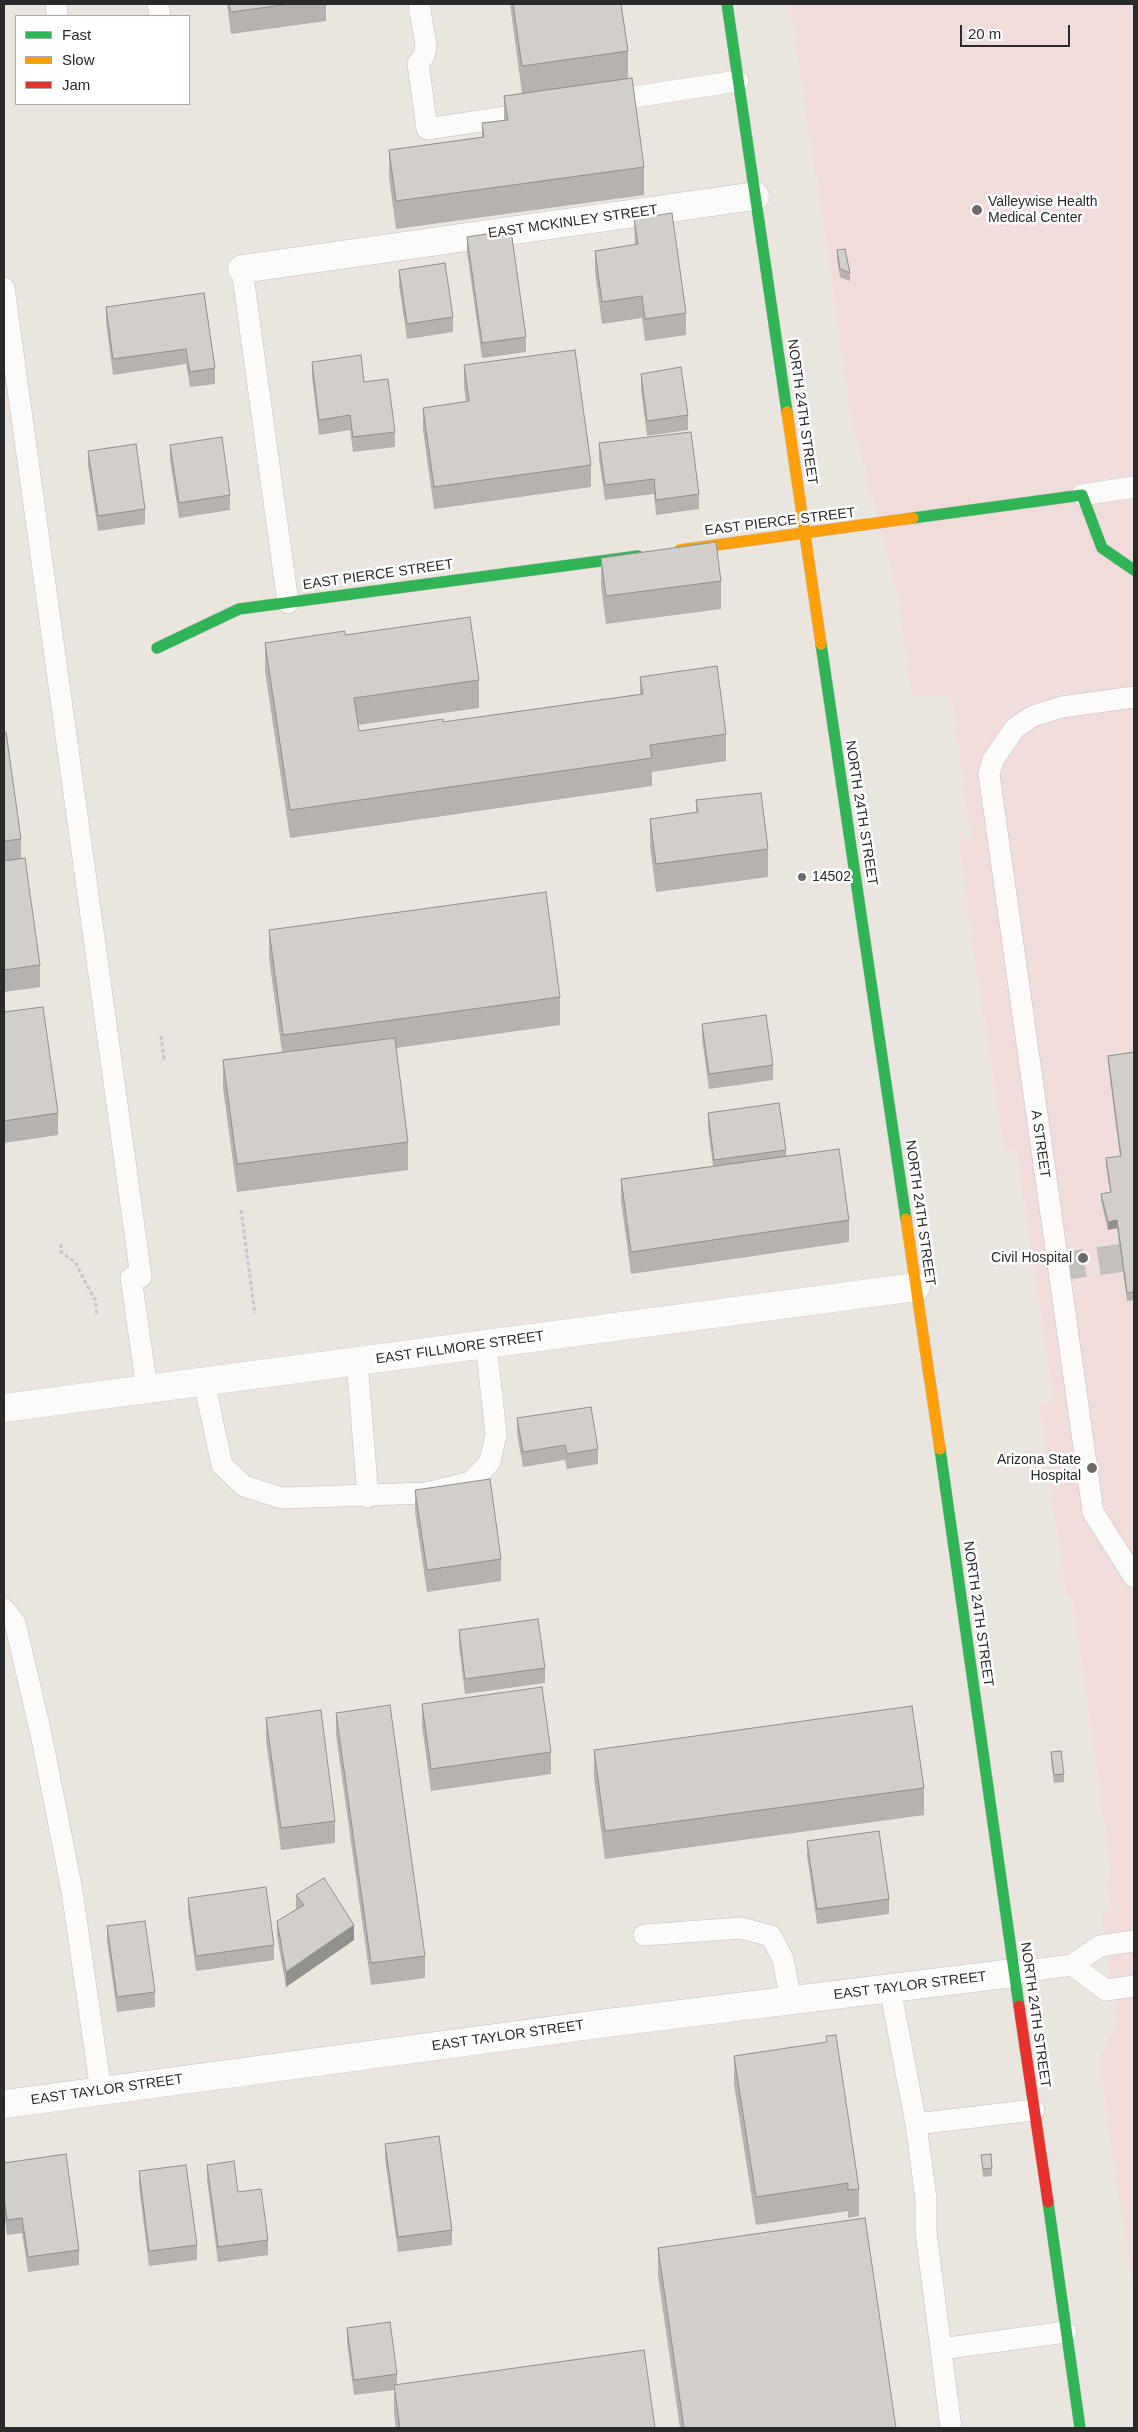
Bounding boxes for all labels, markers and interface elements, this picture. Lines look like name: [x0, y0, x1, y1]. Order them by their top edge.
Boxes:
legend: [15, 15, 190, 105]
scale bar: [963, 15, 1073, 47]
text: 20 m: [968, 25, 1001, 42]
text: Fast: [62, 26, 91, 43]
text: Slow: [62, 51, 95, 68]
text: Jam: [62, 76, 90, 93]
place label: Valleywise Health Medical Center: [988, 194, 1097, 226]
street label: EAST MCKINLEY STREET: [487, 202, 659, 242]
marker: Valleywise Health Medical Center: [970, 203, 984, 217]
street label: NORTH 24TH STREET: [783, 338, 821, 486]
street label: EAST PIERCE STREET: [704, 504, 856, 540]
street label: EAST PIERCE STREET: [302, 556, 454, 594]
street label: NORTH 24TH STREET: [841, 739, 881, 887]
place label: 14502: [812, 869, 851, 885]
marker: 14502: [796, 871, 808, 883]
street label: A STREET: [1027, 1109, 1053, 1179]
street label: NORTH 24TH STREET: [901, 1139, 939, 1287]
place label: Civil Hospital: [991, 1250, 1072, 1266]
marker: Civil Hospital: [1076, 1251, 1090, 1265]
street label: EAST FILLMORE STREET: [375, 1328, 545, 1368]
place label: Arizona State Hospital: [997, 1452, 1081, 1484]
marker: Arizona State Hospital: [1085, 1461, 1099, 1475]
street label: NORTH 24TH STREET: [959, 1540, 997, 1688]
street label: NORTH 24TH STREET: [1016, 1941, 1054, 2089]
street label: EAST TAYLOR STREET: [833, 1968, 987, 2004]
street label: EAST TAYLOR STREET: [431, 2017, 585, 2055]
street label: EAST TAYLOR STREET: [30, 2071, 184, 2109]

